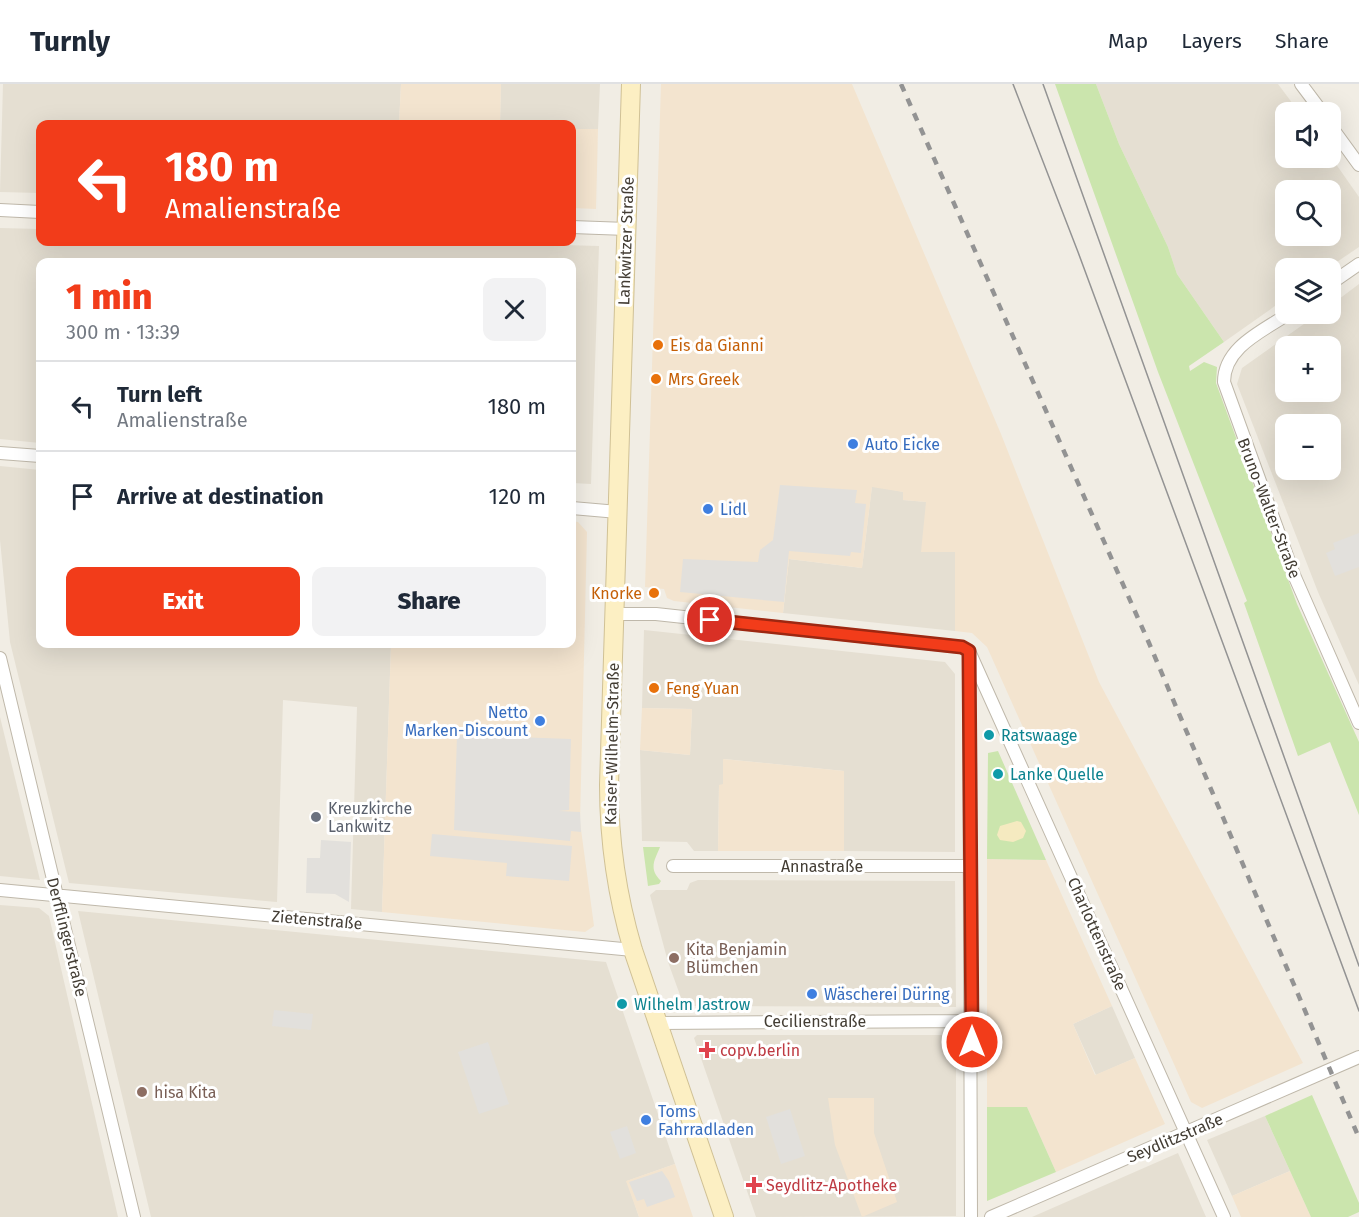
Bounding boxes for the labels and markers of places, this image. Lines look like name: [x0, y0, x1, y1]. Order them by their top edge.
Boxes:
place label: Eis da Gianni: [670, 336, 764, 355]
marker: Eis da Gianni: [651, 338, 665, 352]
place label: Mrs Greek: [668, 370, 740, 389]
marker: Mrs Greek: [649, 372, 663, 386]
place label: Auto Eicke: [865, 435, 940, 454]
marker: Auto Eicke: [846, 437, 860, 451]
place label: Lidl: [720, 500, 747, 519]
marker: Lidl: [701, 502, 715, 516]
place label: Knorke: [591, 584, 642, 603]
marker: Knorke: [647, 586, 661, 600]
pin: [684, 594, 735, 645]
place label: Feng Yuan: [666, 679, 739, 698]
marker: Feng Yuan: [647, 681, 661, 695]
place label: Netto Marken-Discount: [405, 703, 528, 740]
marker: Netto Marken-Discount: [533, 714, 547, 728]
place label: Ratswaage: [1001, 726, 1078, 745]
marker: Ratswaage: [982, 728, 996, 742]
place label: Lanke Quelle: [1010, 765, 1104, 784]
marker: Lanke Quelle: [991, 767, 1005, 781]
place label: Kreuzkirche Lankwitz: [328, 799, 412, 836]
marker: Kreuzkirche Lankwitz: [309, 810, 323, 824]
place label: Kita Benjamin Blümchen: [686, 940, 787, 977]
marker: Kita Benjamin Blümchen: [667, 951, 681, 965]
place label: Wäscherei Düring: [824, 985, 950, 1004]
marker: Wäscherei Düring: [805, 987, 819, 1001]
place label: Wilhelm Jastrow: [634, 995, 751, 1014]
marker: Wilhelm Jastrow: [615, 997, 629, 1011]
marker: copv.berlin: [698, 1041, 716, 1059]
place label: copv.berlin: [720, 1041, 800, 1060]
place label: hisa Kita: [154, 1083, 216, 1102]
marker: hisa Kita: [135, 1085, 149, 1099]
place label: Toms Fahrradladen: [658, 1102, 754, 1139]
marker: Toms Fahrradladen: [639, 1113, 653, 1127]
place label: Seydlitz-Apotheke: [766, 1176, 897, 1195]
marker: Seydlitz-Apotheke: [747, 1178, 761, 1192]

